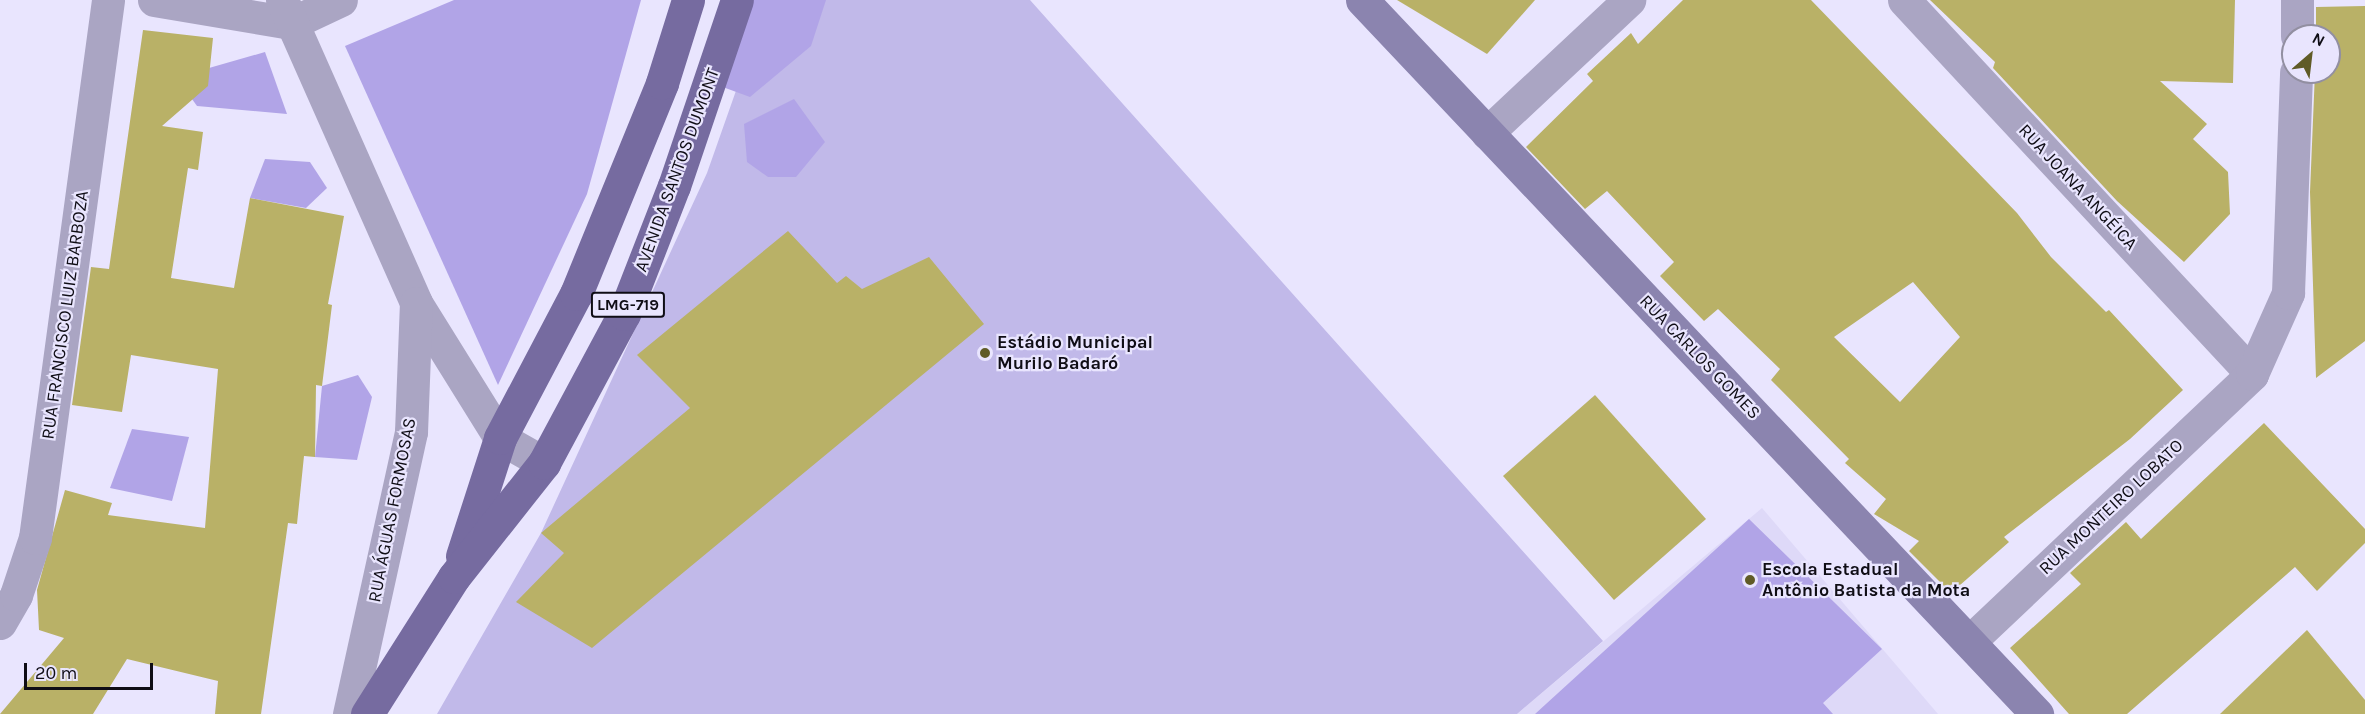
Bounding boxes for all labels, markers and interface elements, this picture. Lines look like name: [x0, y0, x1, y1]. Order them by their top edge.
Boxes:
north arrow: [2281, 24, 2341, 84]
text: N: [2309, 28, 2328, 51]
street label: AVENIDA SANTOS DUMONT: [630, 65, 724, 275]
street label: RUA JOANA ANGÉICA: [2014, 120, 2142, 254]
street label: RUA FRANCISCO LUIZ BARBOZA: [37, 189, 93, 441]
street label: RUA CARLOS GOMES: [1635, 290, 1765, 424]
road number: LMG-719: [590, 292, 666, 318]
place label: Estádio Municipal Murilo Badaró: [997, 332, 1153, 374]
marker: Estádio Municipal Murilo Badaró: [978, 346, 992, 360]
street label: RUA ÁGUAS FORMOSAS: [363, 416, 421, 604]
street label: RUA MONTEIRO LOBATO: [2034, 435, 2188, 579]
place label: Escola Estadual Antônio Batista da Mota: [1762, 559, 1970, 602]
marker: Escola Estadual Antônio Batista da Mota: [1743, 573, 1757, 587]
scale bar: [27, 651, 156, 689]
text: 20 m: [35, 662, 77, 684]

